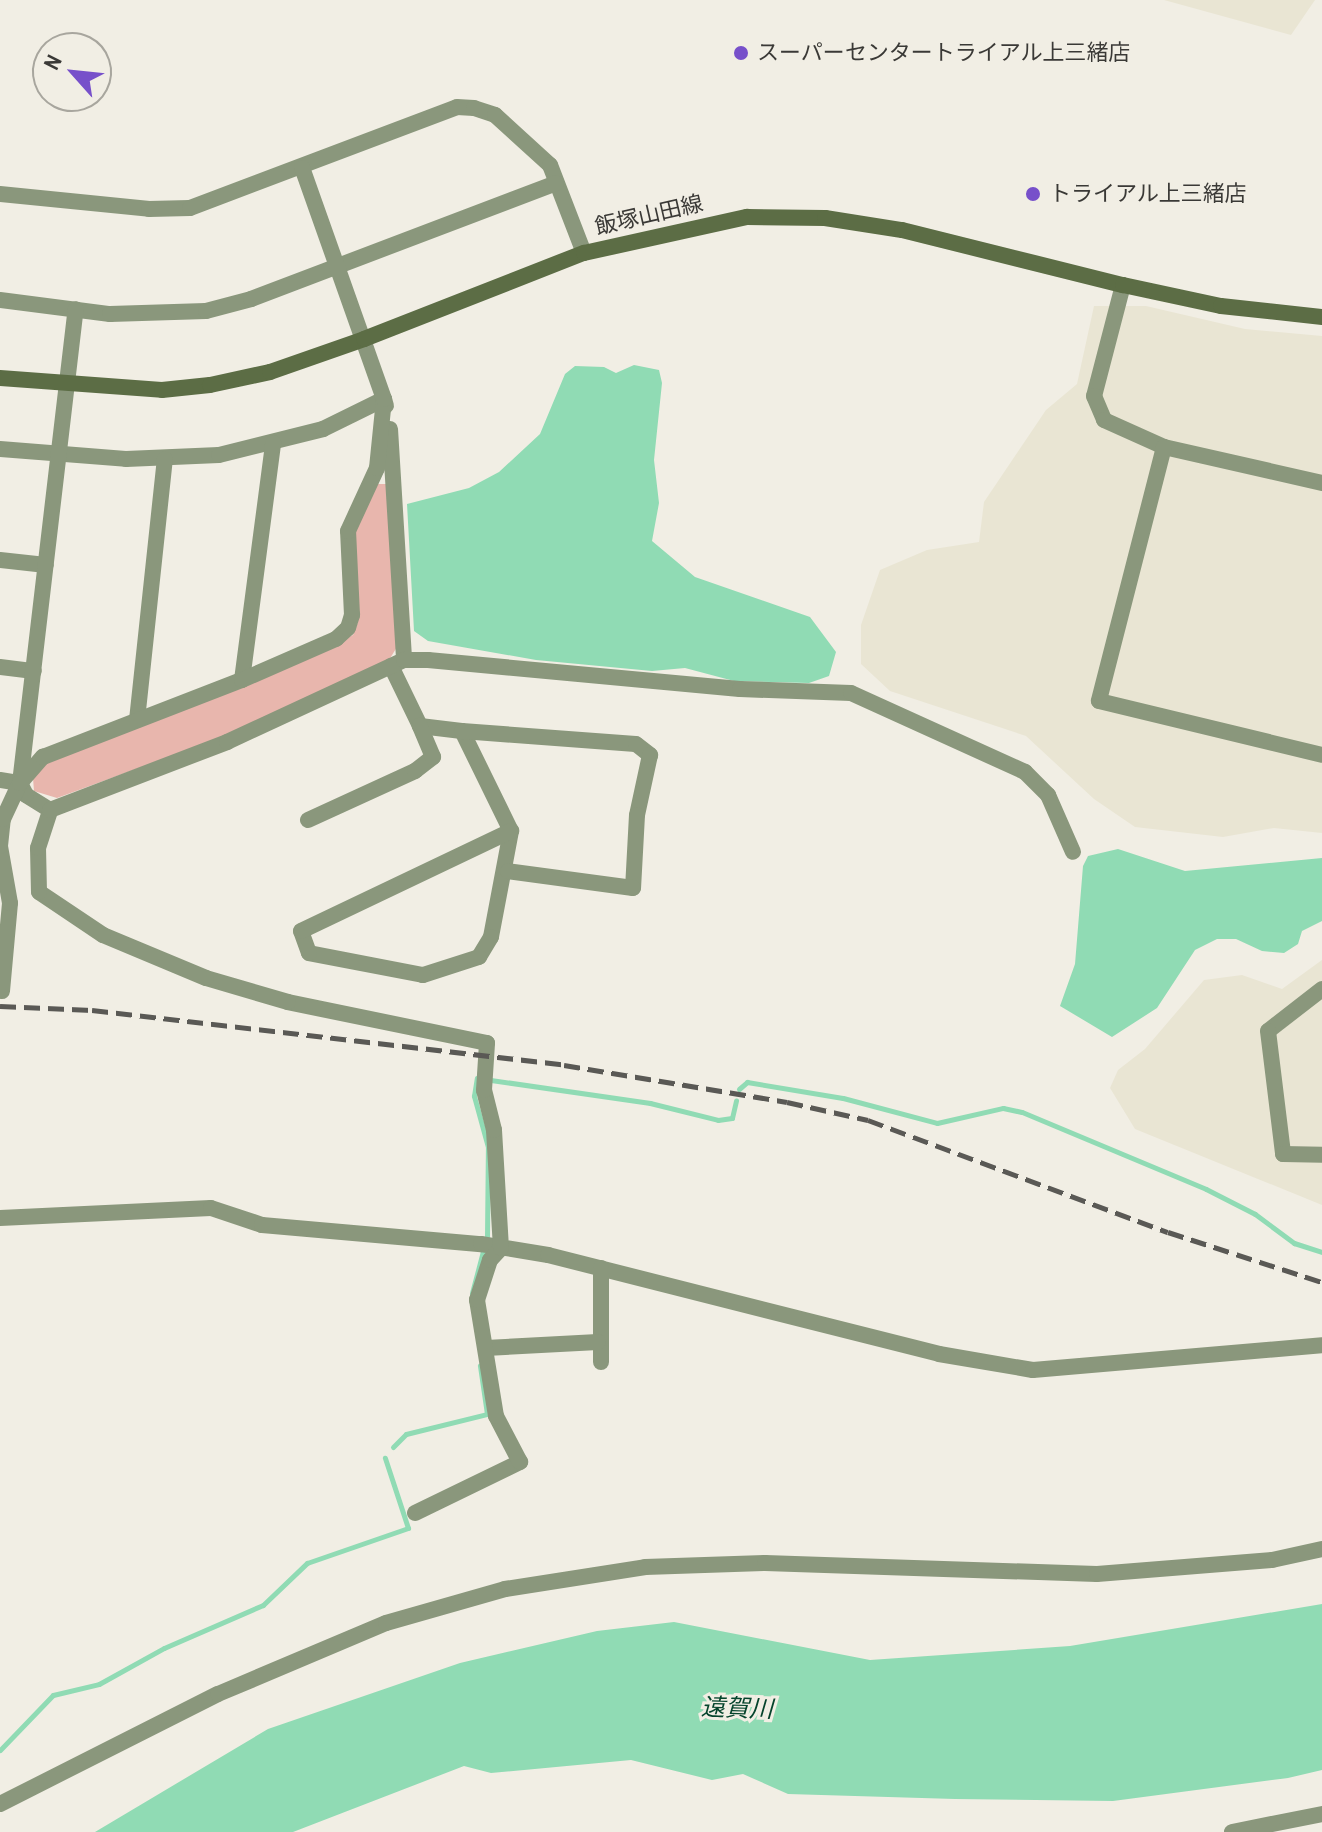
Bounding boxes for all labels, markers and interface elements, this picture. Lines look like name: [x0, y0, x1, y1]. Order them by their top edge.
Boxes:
north arrow: [32, 32, 112, 112]
place label: スーパーセンタートライアル上三緒店: [757, 40, 1131, 66]
marker: スーパーセンタートライアル上三緒店: [732, 44, 750, 62]
text: N: [36, 49, 69, 75]
place label: トライアル上三緒店: [1049, 181, 1247, 207]
marker: トライアル上三緒店: [1024, 185, 1042, 203]
street label: 飯塚山田線: [592, 190, 706, 240]
water label: 遠賀川: [701, 1692, 773, 1724]

